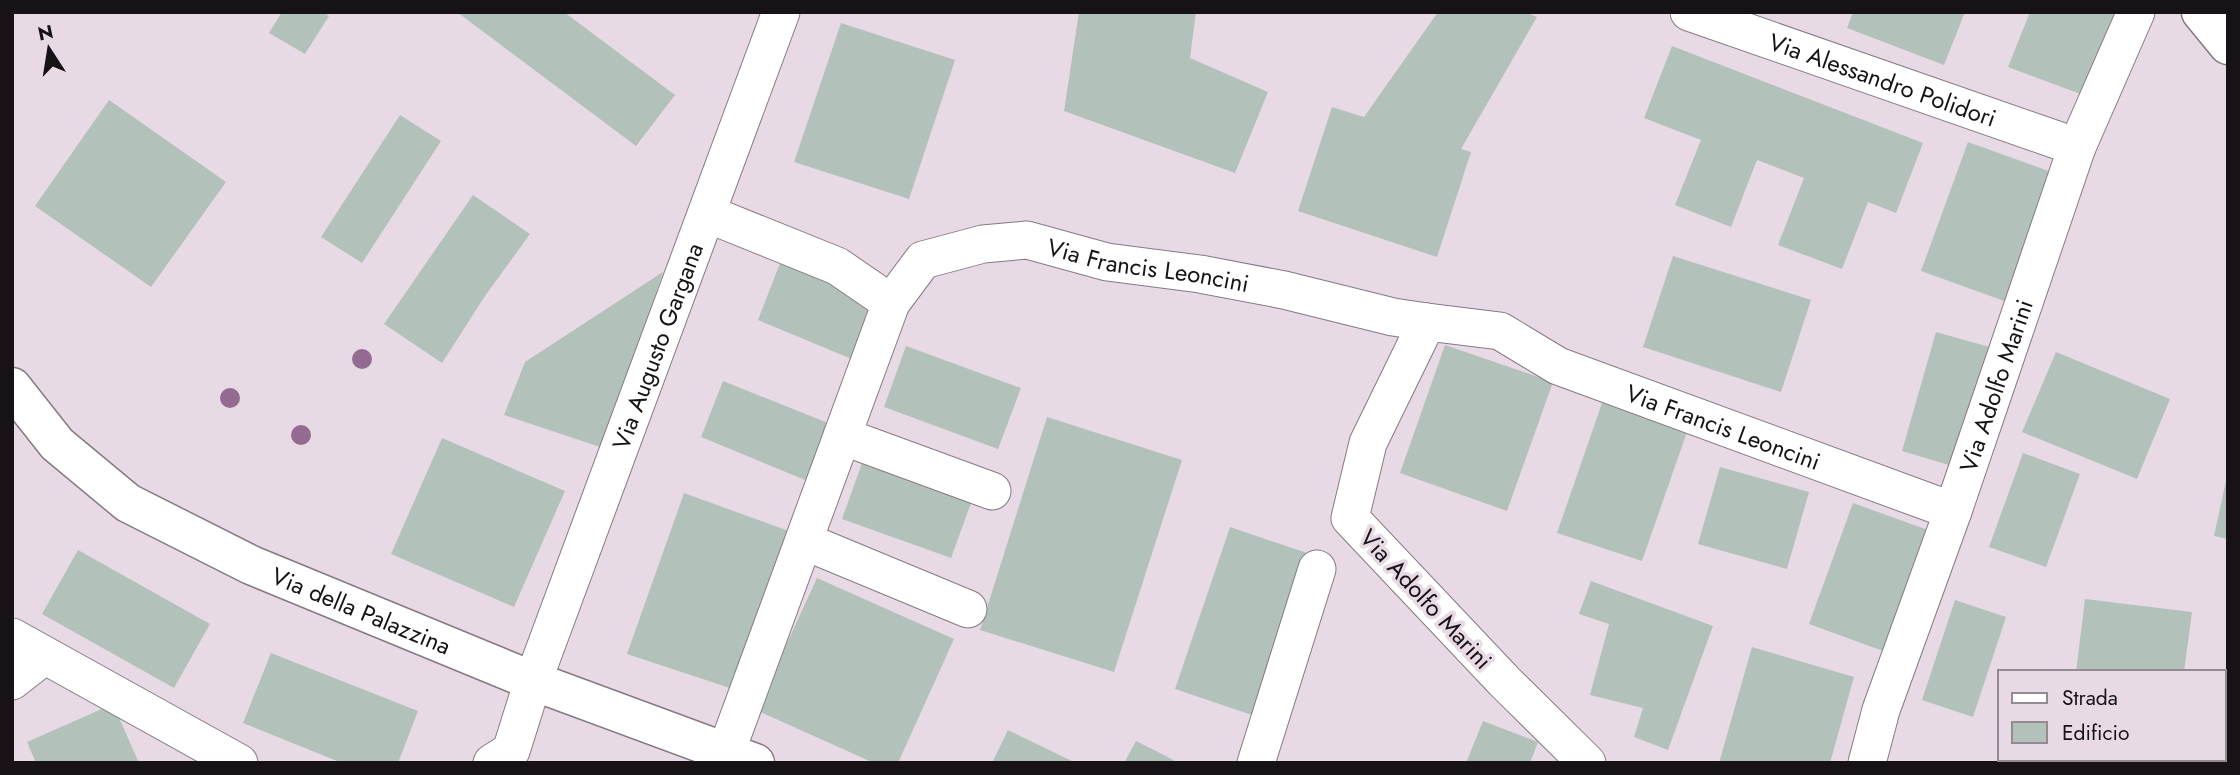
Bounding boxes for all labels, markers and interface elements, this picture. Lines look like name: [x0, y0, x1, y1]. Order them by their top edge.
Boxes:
north arrow: [14, 14, 84, 84]
text: N: [35, 18, 56, 48]
street label: Via Alessandro Polidori: [1764, 24, 2001, 135]
street label: Via Francis Leoncini: [1043, 229, 1252, 301]
street label: Via Augusto Gargana: [603, 238, 711, 455]
street label: Via Adolfo Marini: [1950, 294, 2041, 477]
street label: Via Francis Leoncini: [1621, 375, 1825, 478]
street label: Via Adolfo Marini: [1352, 521, 1500, 677]
street label: Via della Palazzina: [266, 558, 456, 663]
legend: [1998, 670, 2226, 761]
text: Strada: [2062, 683, 2118, 713]
text: Edificio: [2062, 718, 2129, 748]

